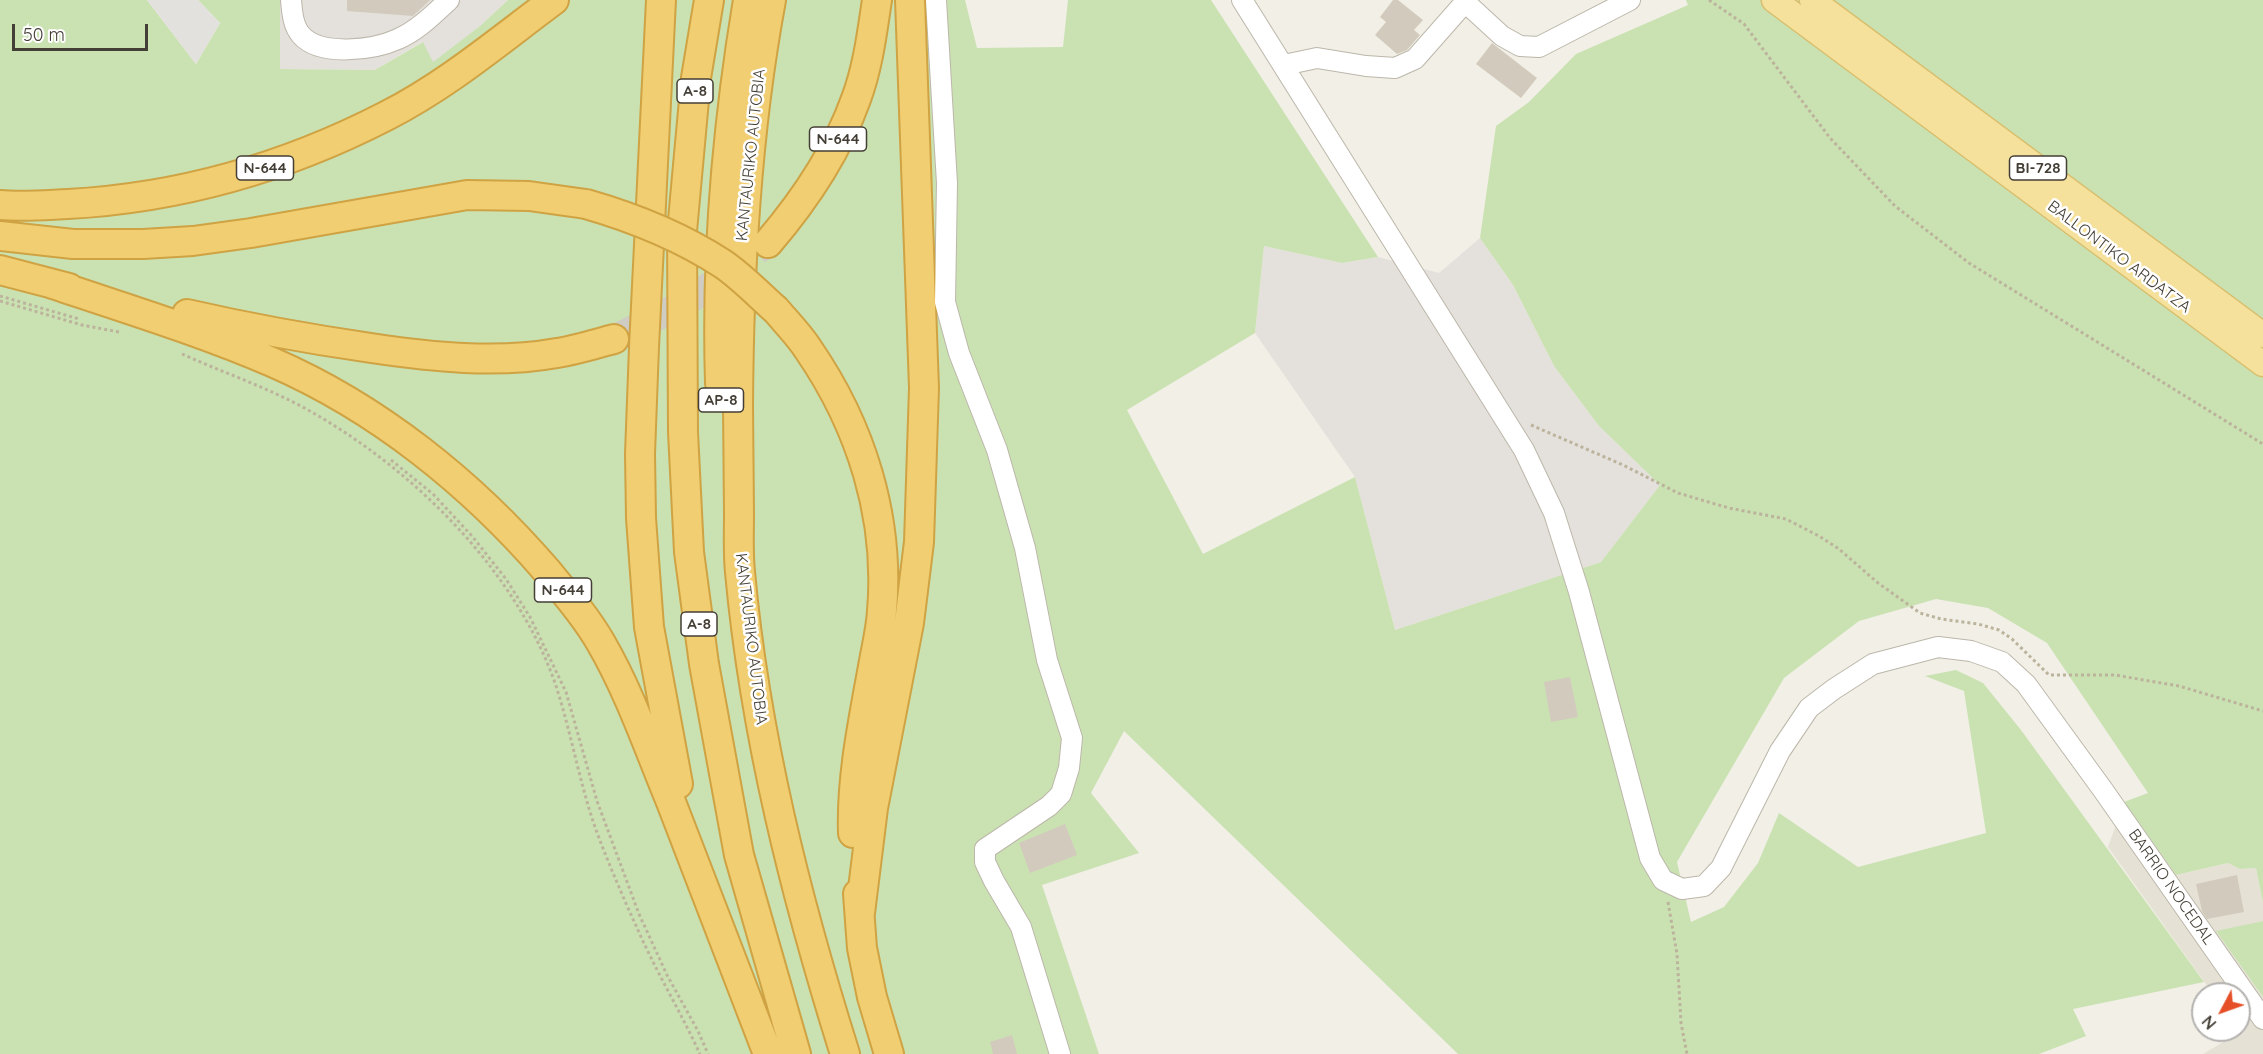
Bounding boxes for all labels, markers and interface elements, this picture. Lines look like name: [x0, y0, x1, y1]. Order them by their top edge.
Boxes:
scale bar: [15, 12, 152, 50]
text: 50 m: [23, 23, 65, 46]
street label: KANTAURIKO AUTOBIA: [732, 68, 770, 242]
road number: A-8: [677, 79, 713, 103]
road number: N-644: [810, 127, 866, 151]
road number: N-644: [236, 156, 294, 180]
road number: BI-728: [2010, 156, 2066, 180]
street label: BALLONTIKO ARDATZA: [2044, 197, 2194, 317]
road number: AP-8: [698, 388, 744, 412]
street label: KANTAURIKO AUTOBIA: [731, 552, 771, 726]
road number: N-644: [534, 578, 592, 602]
road number: A-8: [681, 612, 717, 636]
street label: BARRIO NOCEDAL: [2124, 826, 2218, 948]
north arrow: [2191, 982, 2251, 1042]
text: N: [2198, 1012, 2220, 1034]

